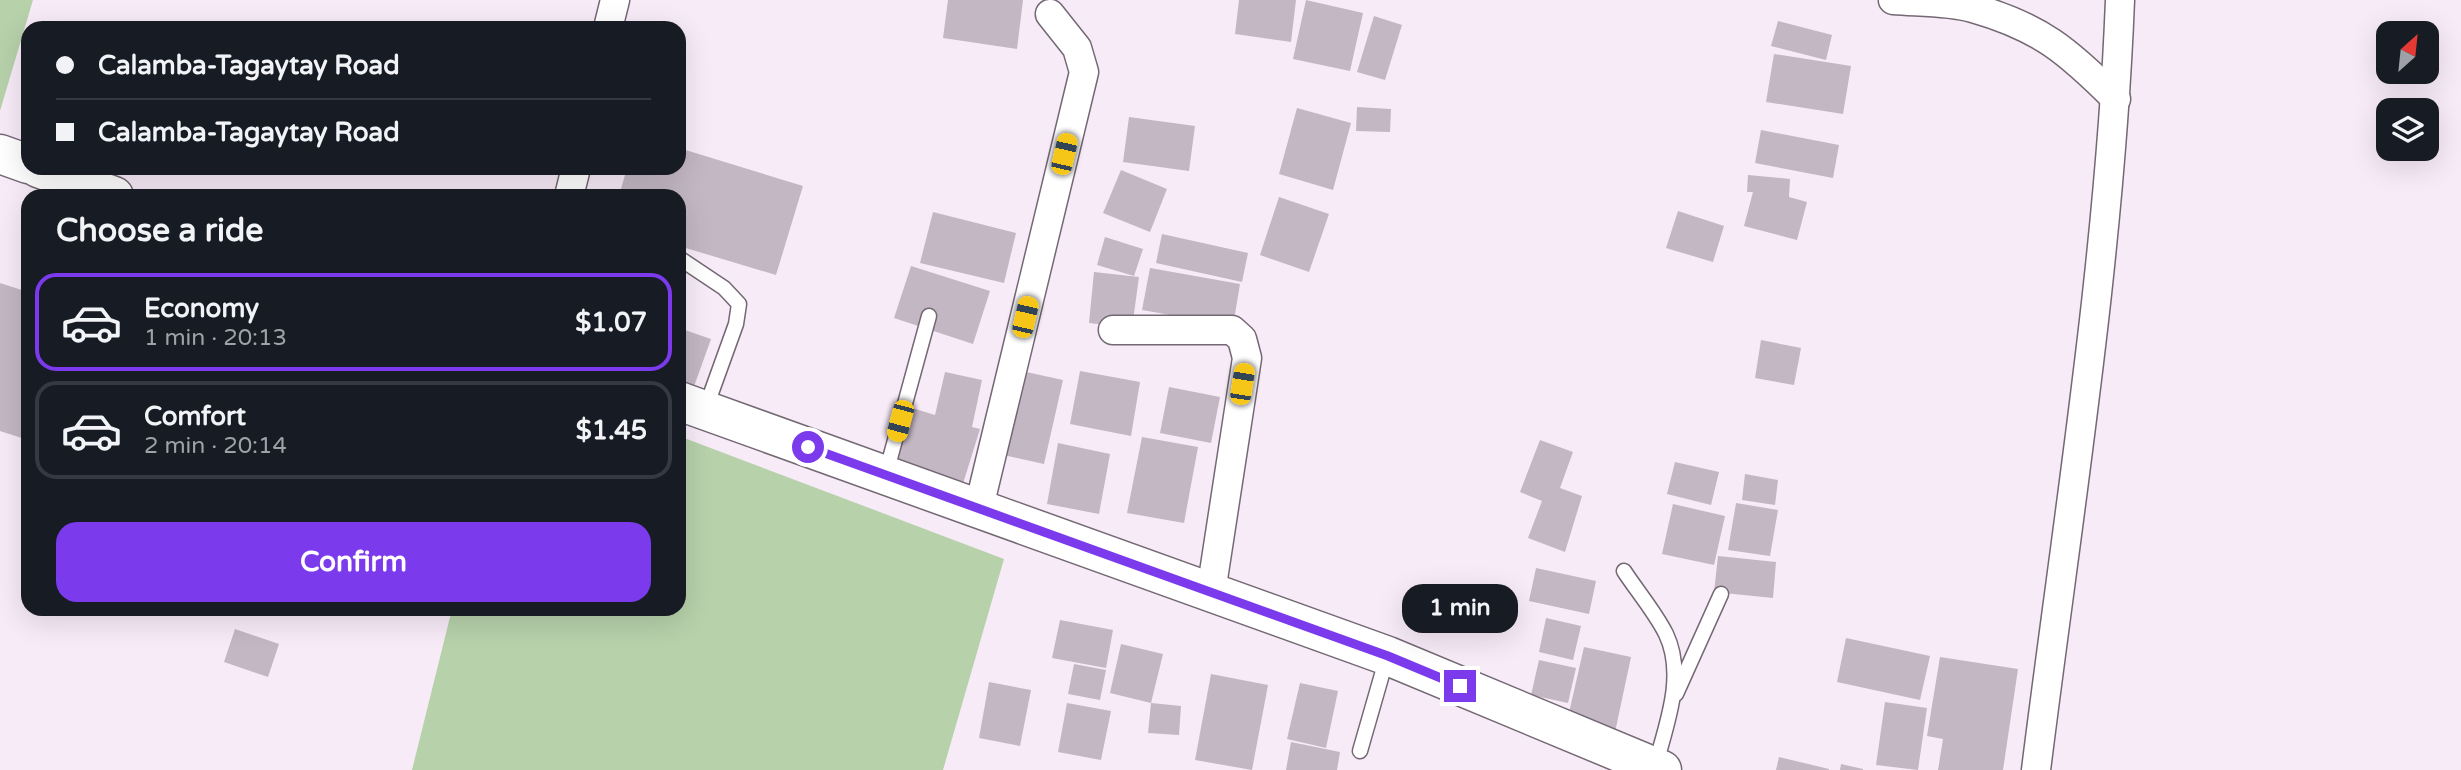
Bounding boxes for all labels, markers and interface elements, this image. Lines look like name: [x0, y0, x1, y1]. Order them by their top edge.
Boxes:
north arrow: [2376, 21, 2440, 84]
map controls: [2376, 21, 2439, 161]
text: Calamba-Tagaytay Road: [98, 50, 400, 81]
button: layers: [2376, 98, 2439, 161]
text: Calamba-Tagaytay Road: [98, 117, 400, 148]
car: [1050, 131, 1079, 177]
text: Choose a ride: [56, 212, 263, 250]
icon: car: [60, 291, 123, 354]
text: Economy: [144, 293, 259, 324]
car: [1011, 294, 1040, 340]
text: $1.07: [575, 307, 647, 338]
text: 1 min · 20:13: [144, 324, 287, 352]
car: [1229, 362, 1256, 406]
car: [885, 398, 916, 444]
icon: car: [60, 399, 123, 462]
text: Comfort: [144, 401, 246, 432]
text: $1.45: [576, 415, 647, 446]
route start: [792, 431, 824, 463]
text: 2 min · 20:14: [144, 432, 287, 460]
button: Confirm: [56, 522, 651, 602]
callout: 1 min: [1402, 584, 1518, 634]
text: 1 min: [1429, 594, 1491, 622]
route end: [1444, 670, 1476, 702]

